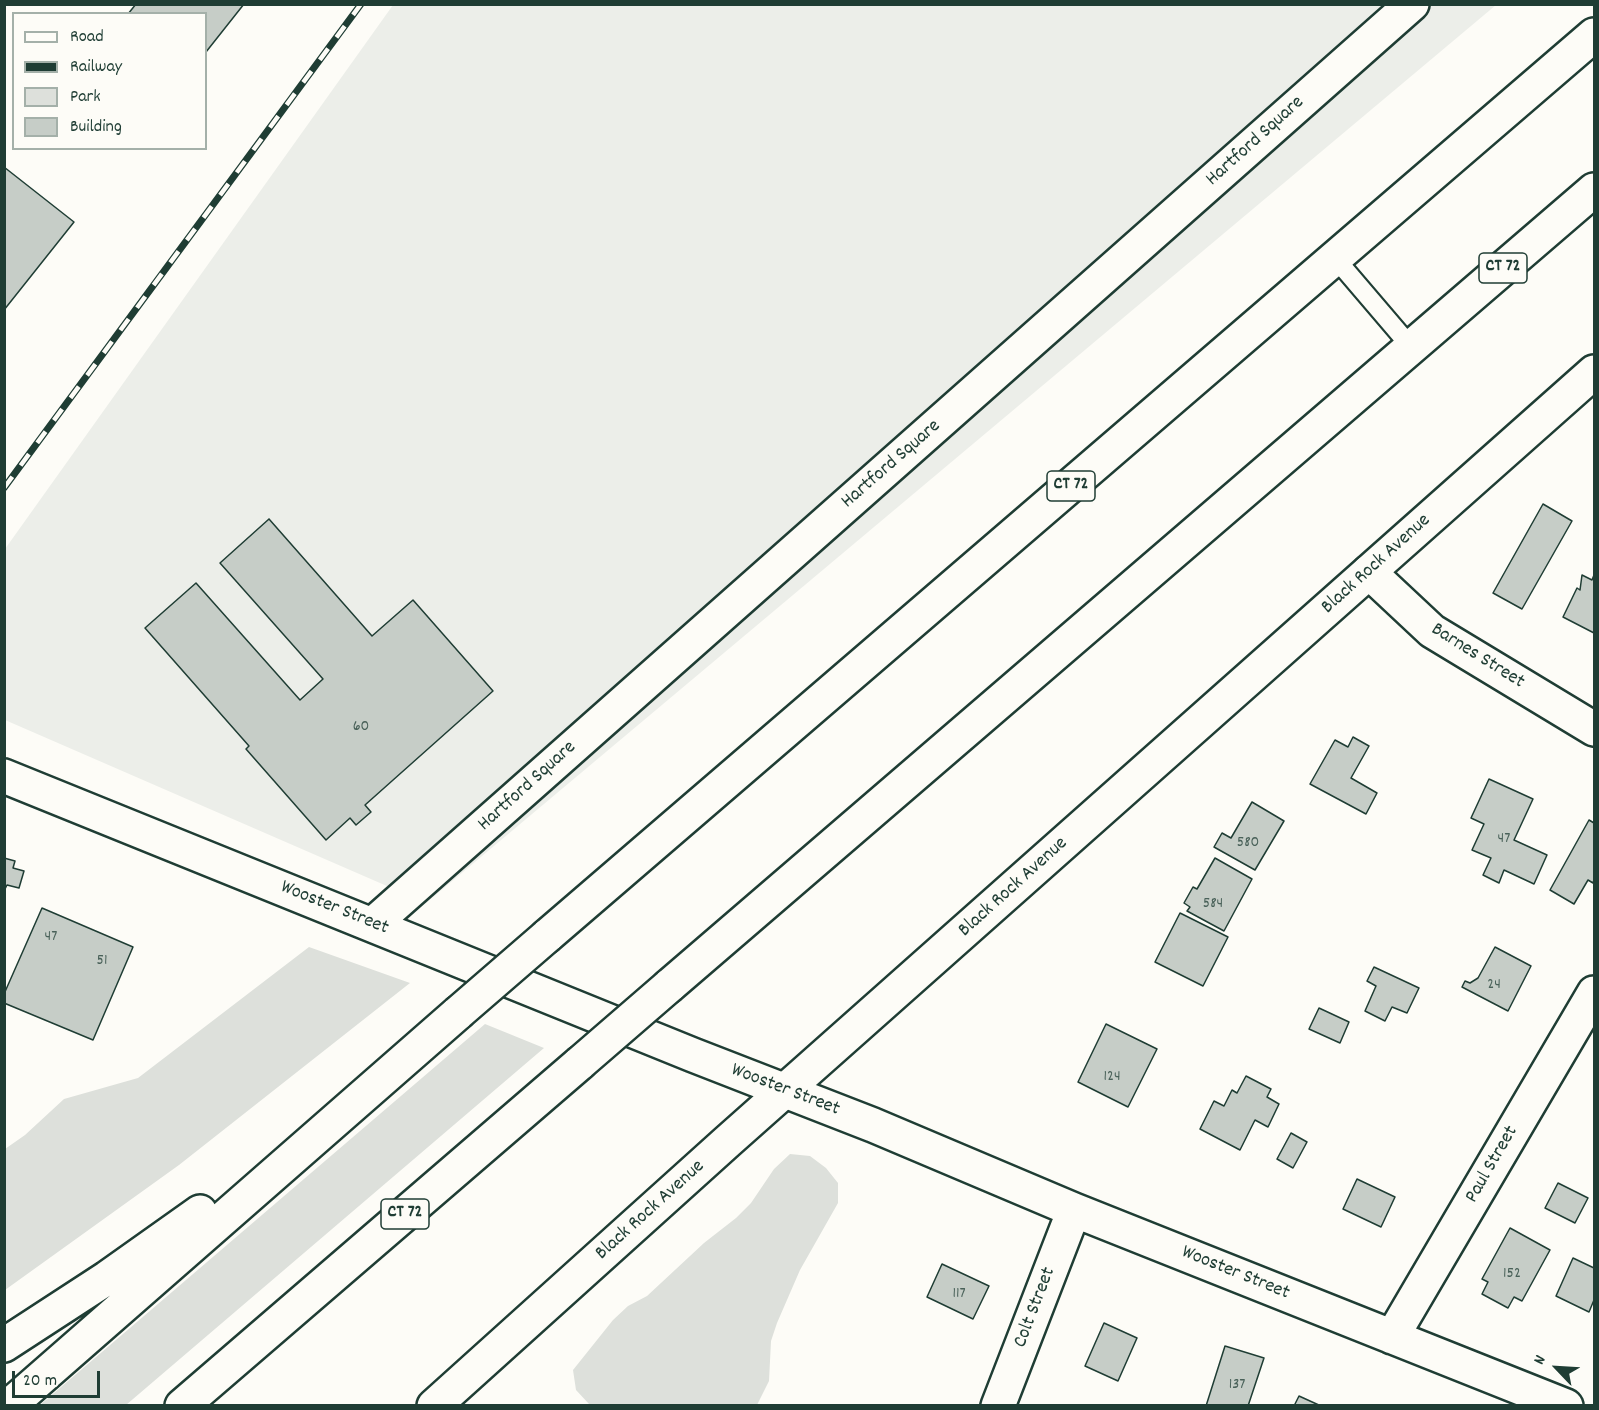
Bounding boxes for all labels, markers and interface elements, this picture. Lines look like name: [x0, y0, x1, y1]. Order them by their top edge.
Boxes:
legend: [12, 12, 207, 150]
text: Road: [70, 25, 104, 50]
text: Railway: [70, 55, 122, 80]
text: Park: [70, 85, 101, 110]
street label: Hartford Square: [1202, 92, 1310, 192]
text: Building: [70, 115, 122, 140]
road number: CT 72: [1479, 253, 1527, 283]
street label: Hartford Square: [837, 415, 947, 515]
road number: CT 72: [1047, 471, 1095, 501]
street label: Black Rock Avenue: [1317, 510, 1437, 620]
street label: Barnes Street: [1426, 619, 1528, 695]
house number: 60: [353, 718, 369, 738]
street label: Hartford Square: [474, 737, 582, 837]
house number: 47: [1498, 830, 1510, 850]
street label: Black Rock Avenue: [954, 833, 1074, 943]
house number: 580: [1237, 834, 1259, 854]
street label: Wooster Street: [276, 876, 392, 942]
house number: 584: [1203, 895, 1223, 915]
house number: 47: [45, 928, 57, 948]
house number: 51: [97, 952, 107, 972]
house number: 24: [1487, 976, 1501, 996]
street label: Wooster Street: [727, 1059, 843, 1123]
house number: 124: [1103, 1068, 1121, 1088]
street label: Paul Street: [1461, 1122, 1525, 1208]
street label: Black Rock Avenue: [591, 1156, 711, 1266]
road number: CT 72: [381, 1199, 429, 1229]
street label: Wooster Street: [1177, 1241, 1293, 1307]
street label: Colt Street: [1010, 1264, 1062, 1352]
house number: 152: [1503, 1265, 1521, 1285]
house number: 117: [952, 1285, 966, 1305]
north arrow: [1527, 1338, 1587, 1398]
text: N: [1528, 1352, 1552, 1369]
scale bar: [15, 1359, 104, 1397]
text: 20 m: [23, 1369, 57, 1394]
house number: 137: [1229, 1376, 1245, 1396]

